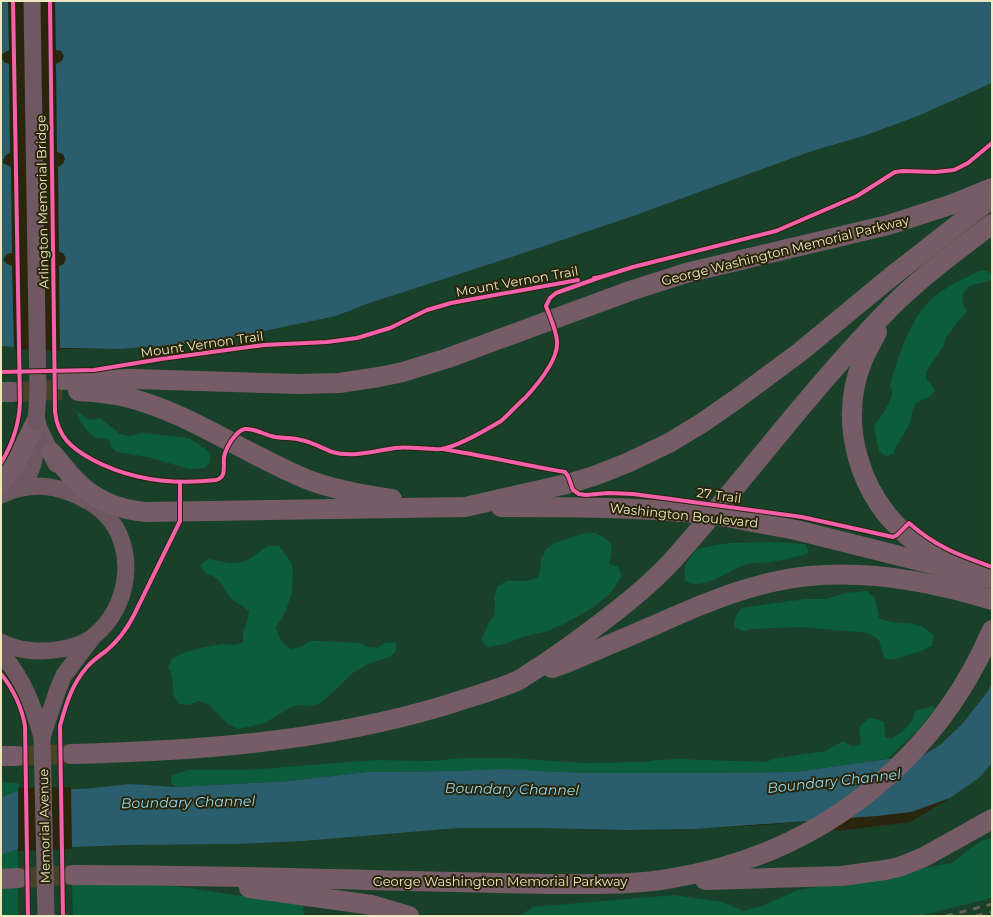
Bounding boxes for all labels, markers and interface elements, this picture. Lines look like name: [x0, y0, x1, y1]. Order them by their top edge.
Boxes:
street label: Arlington Memorial Bridge: [32, 115, 52, 289]
street label: George Washington Memorial Parkway: [659, 211, 911, 289]
street label: Mount Vernon Trail: [455, 262, 579, 300]
street label: Mount Vernon Trail: [140, 327, 264, 361]
street label: 27 Trail: [696, 484, 742, 506]
street label: Washington Boulevard: [609, 499, 759, 531]
water label: Boundary Channel: [766, 765, 902, 797]
street label: Memorial Avenue: [35, 769, 53, 883]
water label: Boundary Channel: [445, 779, 579, 799]
water label: Boundary Channel: [121, 792, 255, 812]
street label: George Washington Memorial Parkway: [373, 873, 628, 889]

